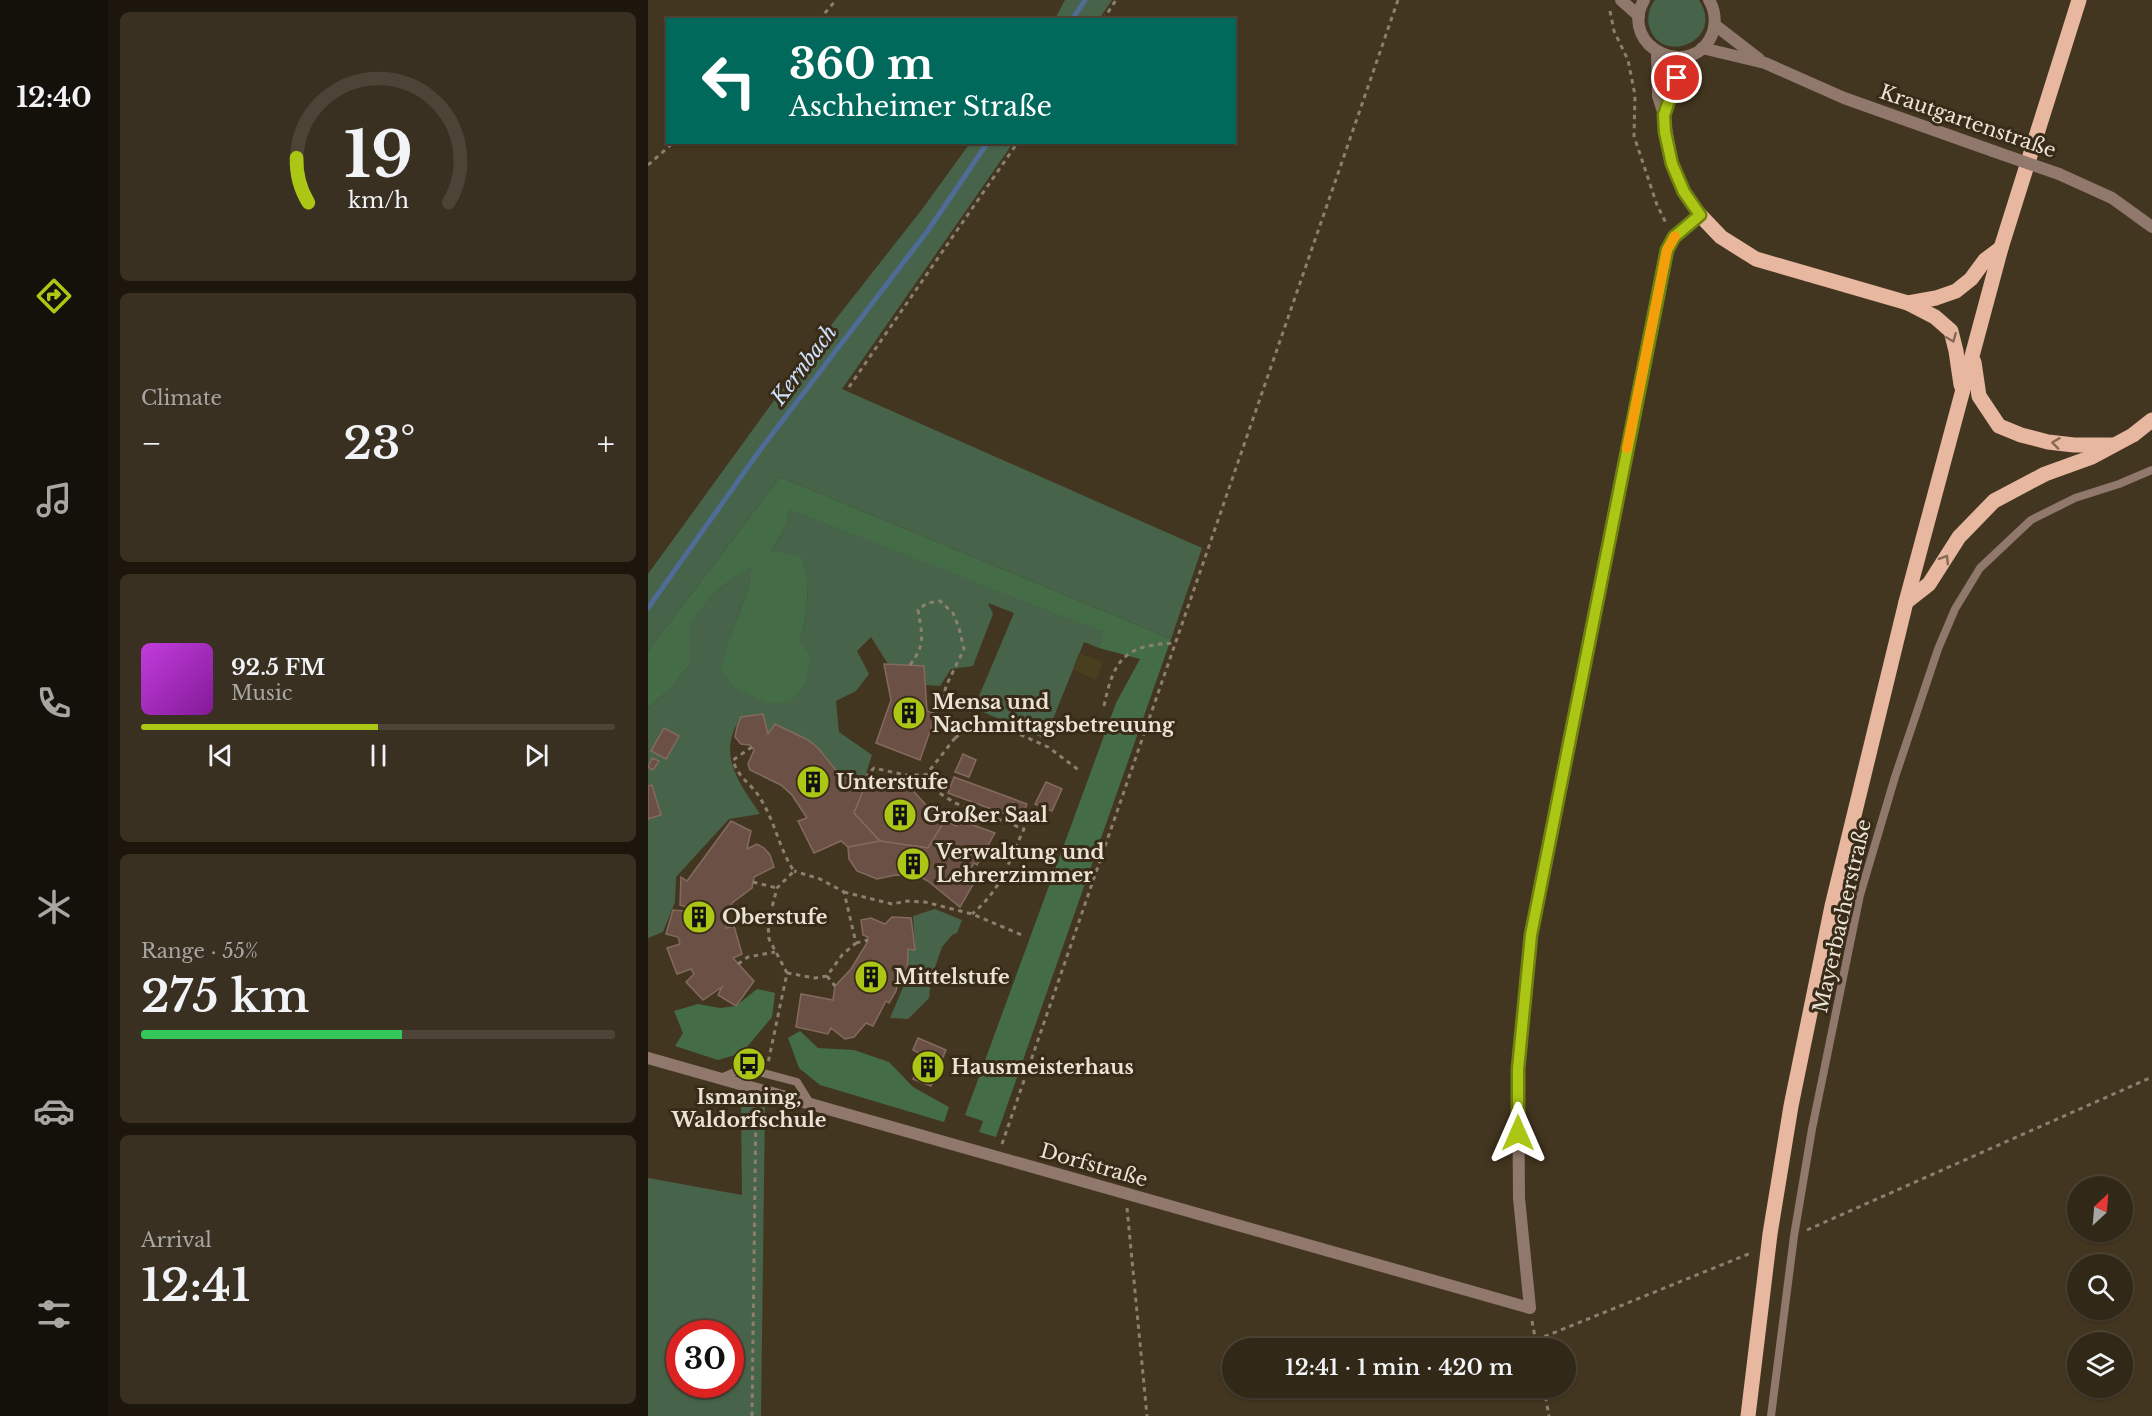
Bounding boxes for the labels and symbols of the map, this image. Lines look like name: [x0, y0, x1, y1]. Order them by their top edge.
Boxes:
pin: [1651, 52, 1702, 103]
street label: Krautgartenstraße: [1877, 80, 2059, 162]
water label: Kernbach: [765, 320, 843, 411]
one-way arrow: [1944, 332, 1957, 342]
one-way arrow: [2051, 437, 2061, 449]
one-way arrow: [1937, 555, 1948, 566]
place label: Mensa und Nachmittagsbetreuung: [932, 690, 1175, 737]
building icon: Mensa und Nachmittagsbetreuung: [891, 695, 927, 731]
building icon: Unterstufe: [795, 764, 831, 800]
place label: Unterstufe: [836, 770, 948, 794]
building icon: Großer Saal: [882, 797, 918, 833]
place label: Großer Saal: [923, 803, 1048, 827]
street label: Mayerbacherstraße: [1808, 817, 1876, 1015]
place label: Verwaltung und Lehrerzimmer: [935, 840, 1105, 887]
building icon: Verwaltung und Lehrerzimmer: [895, 846, 931, 882]
building icon: Oberstufe: [681, 899, 717, 935]
place label: Oberstufe: [722, 905, 827, 929]
building icon: Mittelstufe: [853, 959, 889, 995]
place label: Mittelstufe: [894, 965, 1010, 989]
bus stop icon: Ismaning, Waldorfschule: [731, 1046, 767, 1082]
building icon: Hausmeisterhaus: [910, 1049, 946, 1085]
place label: Hausmeisterhaus: [951, 1055, 1134, 1079]
place label: Ismaning, Waldorfschule: [670, 1085, 827, 1132]
position arrow: [1486, 1101, 1550, 1165]
street label: Dorfstraße: [1037, 1138, 1151, 1192]
north arrow: [2067, 1176, 2133, 1242]
speed limit sign: 30: [666, 1320, 744, 1398]

